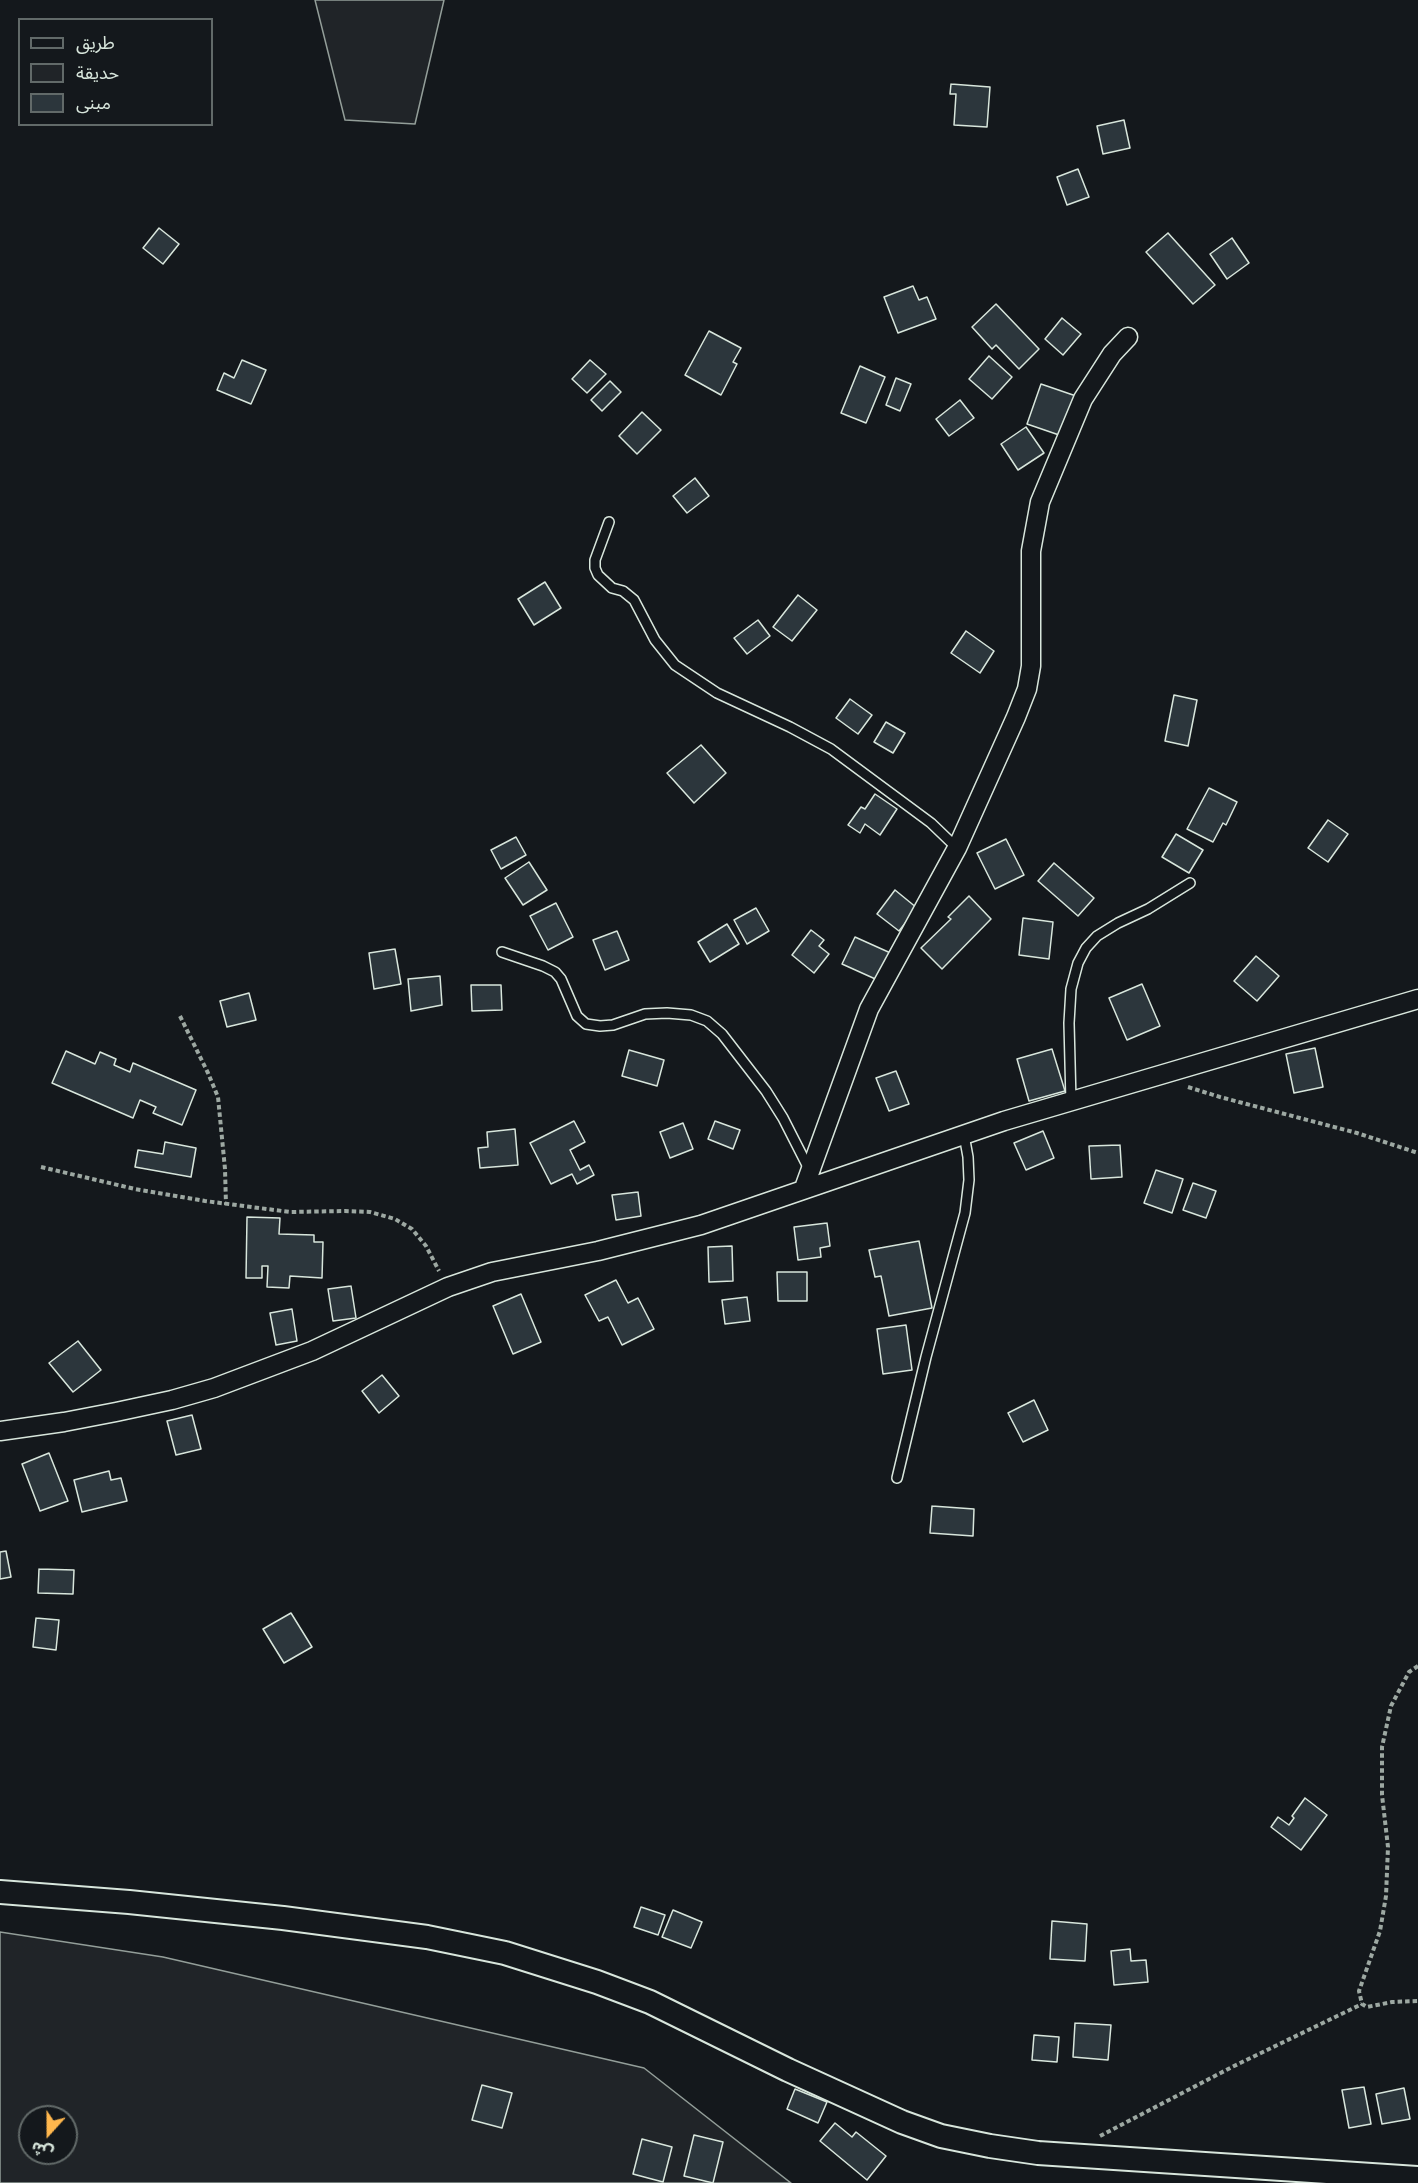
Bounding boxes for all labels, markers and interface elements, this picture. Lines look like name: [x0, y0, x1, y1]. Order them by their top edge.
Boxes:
legend: [18, 18, 213, 126]
text: طريق: [76, 32, 115, 54]
text: حديقة: [76, 62, 119, 84]
text: مبنى: [76, 92, 111, 114]
north arrow: [18, 2105, 78, 2165]
text: ش: [28, 2138, 56, 2163]

